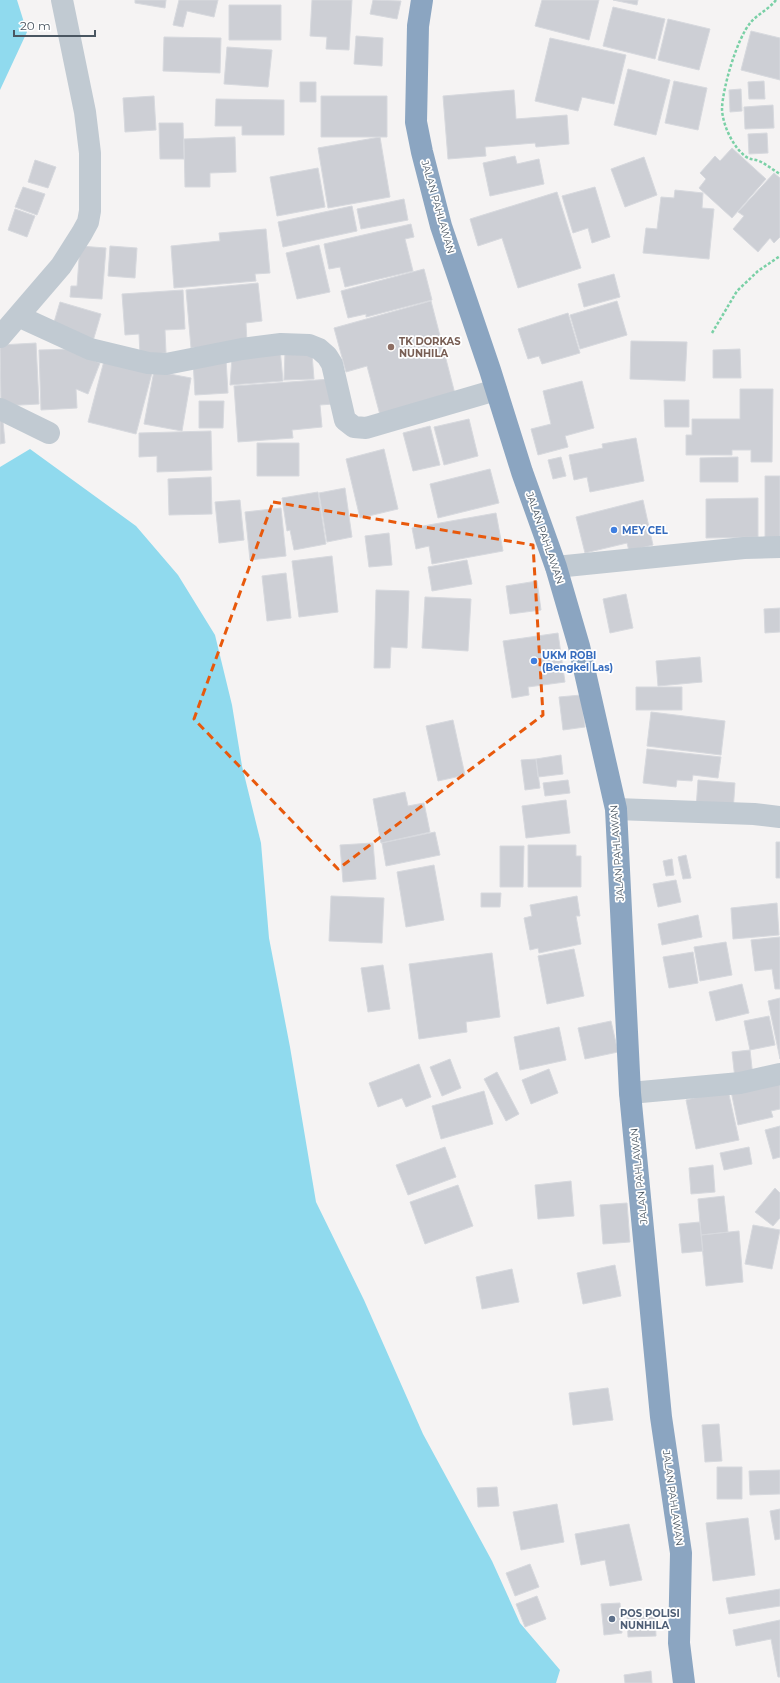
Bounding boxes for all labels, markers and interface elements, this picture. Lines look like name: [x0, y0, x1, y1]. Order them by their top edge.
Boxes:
scale bar: [14, 12, 95, 38]
text: 20 m: [20, 18, 51, 33]
street label: JALAN PAHLAWAN: [418, 158, 458, 255]
place label: TK DORKAS NUNHILA: [399, 335, 461, 360]
marker: TK DORKAS NUNHILA: [386, 342, 396, 352]
street label: JALAN PAHLAWAN: [523, 489, 567, 586]
place label: MEY CEL: [622, 524, 668, 537]
marker: MEY CEL: [609, 525, 619, 535]
place label: UKM ROBI (Bengkel Las): [542, 649, 613, 674]
marker: UKM ROBI (Bengkel Las): [529, 656, 539, 666]
street label: JALAN PAHLAWAN: [607, 804, 627, 903]
street label: JALAN PAHLAWAN: [627, 1127, 651, 1226]
street label: JALAN PAHLAWAN: [660, 1448, 686, 1547]
place label: POS POLISI NUNHILA: [620, 1607, 680, 1632]
marker: POS POLISI NUNHILA: [607, 1614, 617, 1624]

